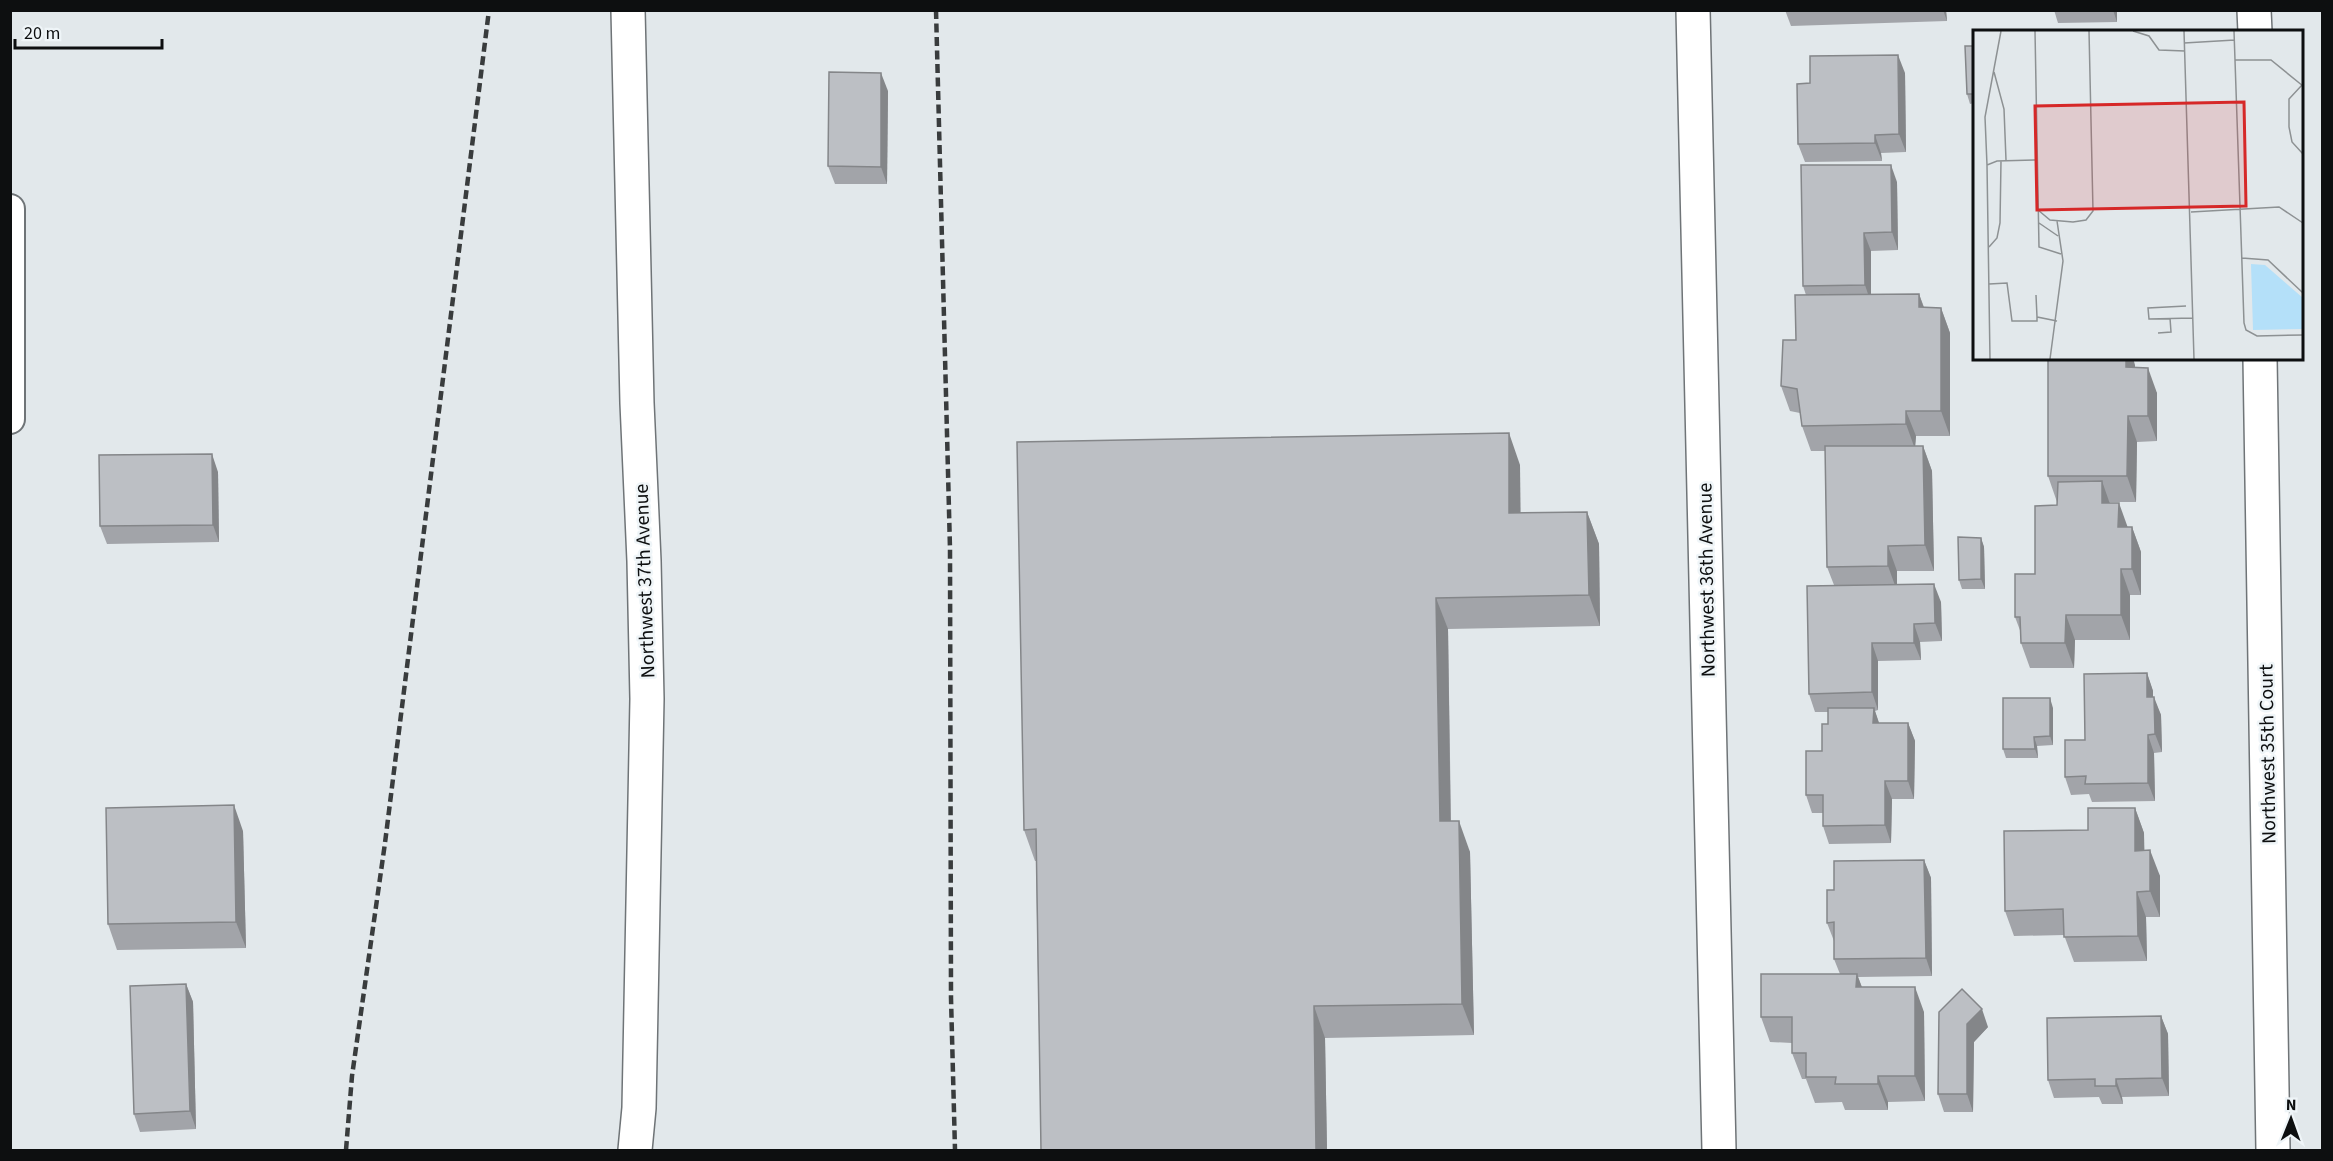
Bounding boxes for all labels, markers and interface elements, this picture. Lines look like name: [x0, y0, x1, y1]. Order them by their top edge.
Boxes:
scale bar: [15, 12, 162, 50]
text: 20 m: [24, 21, 60, 46]
inset map: [1973, 30, 2303, 360]
street label: Northwest 36th Avenue: [1691, 482, 1723, 677]
street label: Northwest 37th Avenue: [628, 483, 662, 679]
street label: Northwest 35th Court: [2252, 664, 2284, 844]
north arrow: [2261, 1089, 2321, 1149]
text: N: [2286, 1094, 2297, 1116]

